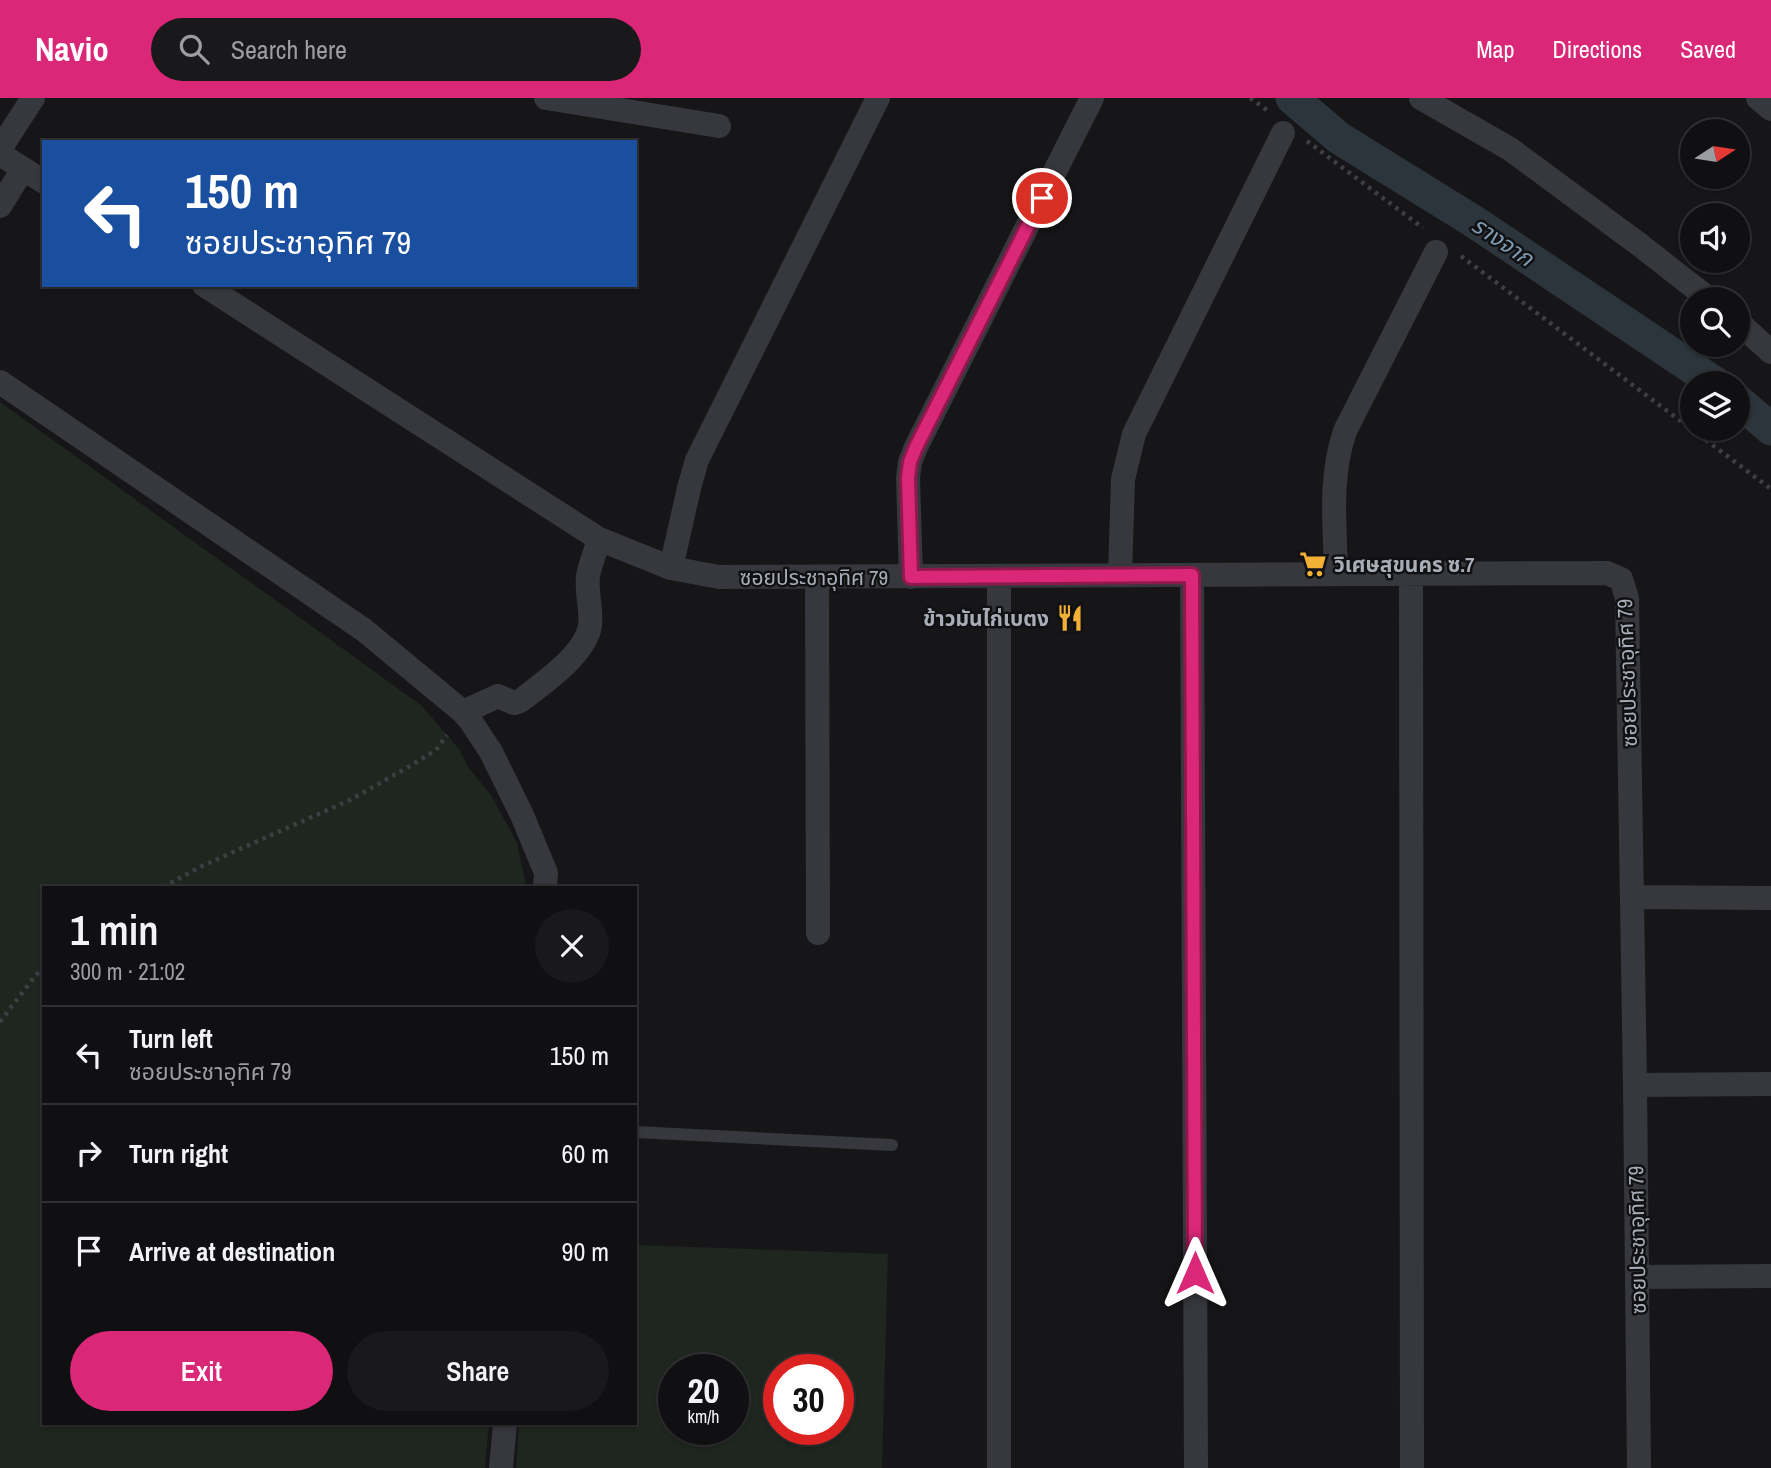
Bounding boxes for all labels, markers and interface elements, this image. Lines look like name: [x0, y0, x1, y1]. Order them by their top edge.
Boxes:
search box: [151, 18, 641, 81]
text: Navio: [35, 27, 109, 71]
icon: search: [175, 30, 213, 68]
text: Search here: [231, 32, 347, 67]
text: Map: [1476, 33, 1514, 65]
text: Directions: [1552, 33, 1642, 65]
text: Saved: [1680, 33, 1736, 65]
north arrow: [1680, 119, 1750, 189]
map controls: [1680, 119, 1750, 441]
text: 150 m: [185, 157, 299, 223]
icon: left: [70, 168, 161, 259]
pin: [1012, 168, 1072, 228]
icon: arrive: [1023, 179, 1061, 217]
button: sound: [1680, 203, 1750, 273]
water label: รางจาก: [1466, 209, 1541, 274]
text: ซอยประชาอุทิศ 79: [185, 221, 411, 264]
button: search: [1680, 287, 1750, 357]
button: layers: [1680, 371, 1750, 441]
supermarket icon: วิเศษสุขนคร ซ.7: [1298, 549, 1328, 579]
place label: วิเศษสุขนคร ซ.7: [1333, 550, 1475, 579]
street label: ซอยประชาอุทิศ 79: [740, 563, 888, 592]
street label: ซอยประชาอุทิศ 79: [1610, 598, 1644, 748]
restaurant icon: ข้าวมันไก่เบตง: [1055, 603, 1085, 633]
place label: ข้าวมันไก่เบตง: [923, 604, 1049, 633]
text: 1 min: [70, 902, 159, 958]
button: close: [535, 909, 609, 983]
text: 300 m · 21:02: [70, 956, 185, 987]
text: Turn left: [129, 1021, 213, 1056]
icon: left: [70, 1036, 108, 1074]
text: 150 m: [550, 1038, 609, 1073]
text: ซอยประชาอุทิศ 79: [129, 1056, 291, 1087]
icon: right: [70, 1134, 108, 1172]
text: Turn right: [129, 1136, 228, 1171]
text: 60 m: [562, 1136, 609, 1171]
street label: ซอยประชาอุทิศ 79: [1621, 1166, 1653, 1314]
icon: arrive: [70, 1232, 108, 1270]
text: Arrive at destination: [129, 1234, 335, 1269]
text: 90 m: [562, 1234, 609, 1269]
position arrow: [1158, 1236, 1232, 1310]
button: Exit: [70, 1331, 333, 1411]
button: Share: [347, 1331, 609, 1411]
speed limit sign: 30: [763, 1354, 854, 1445]
text: 20: [688, 1367, 719, 1414]
text: km/h: [688, 1404, 720, 1429]

